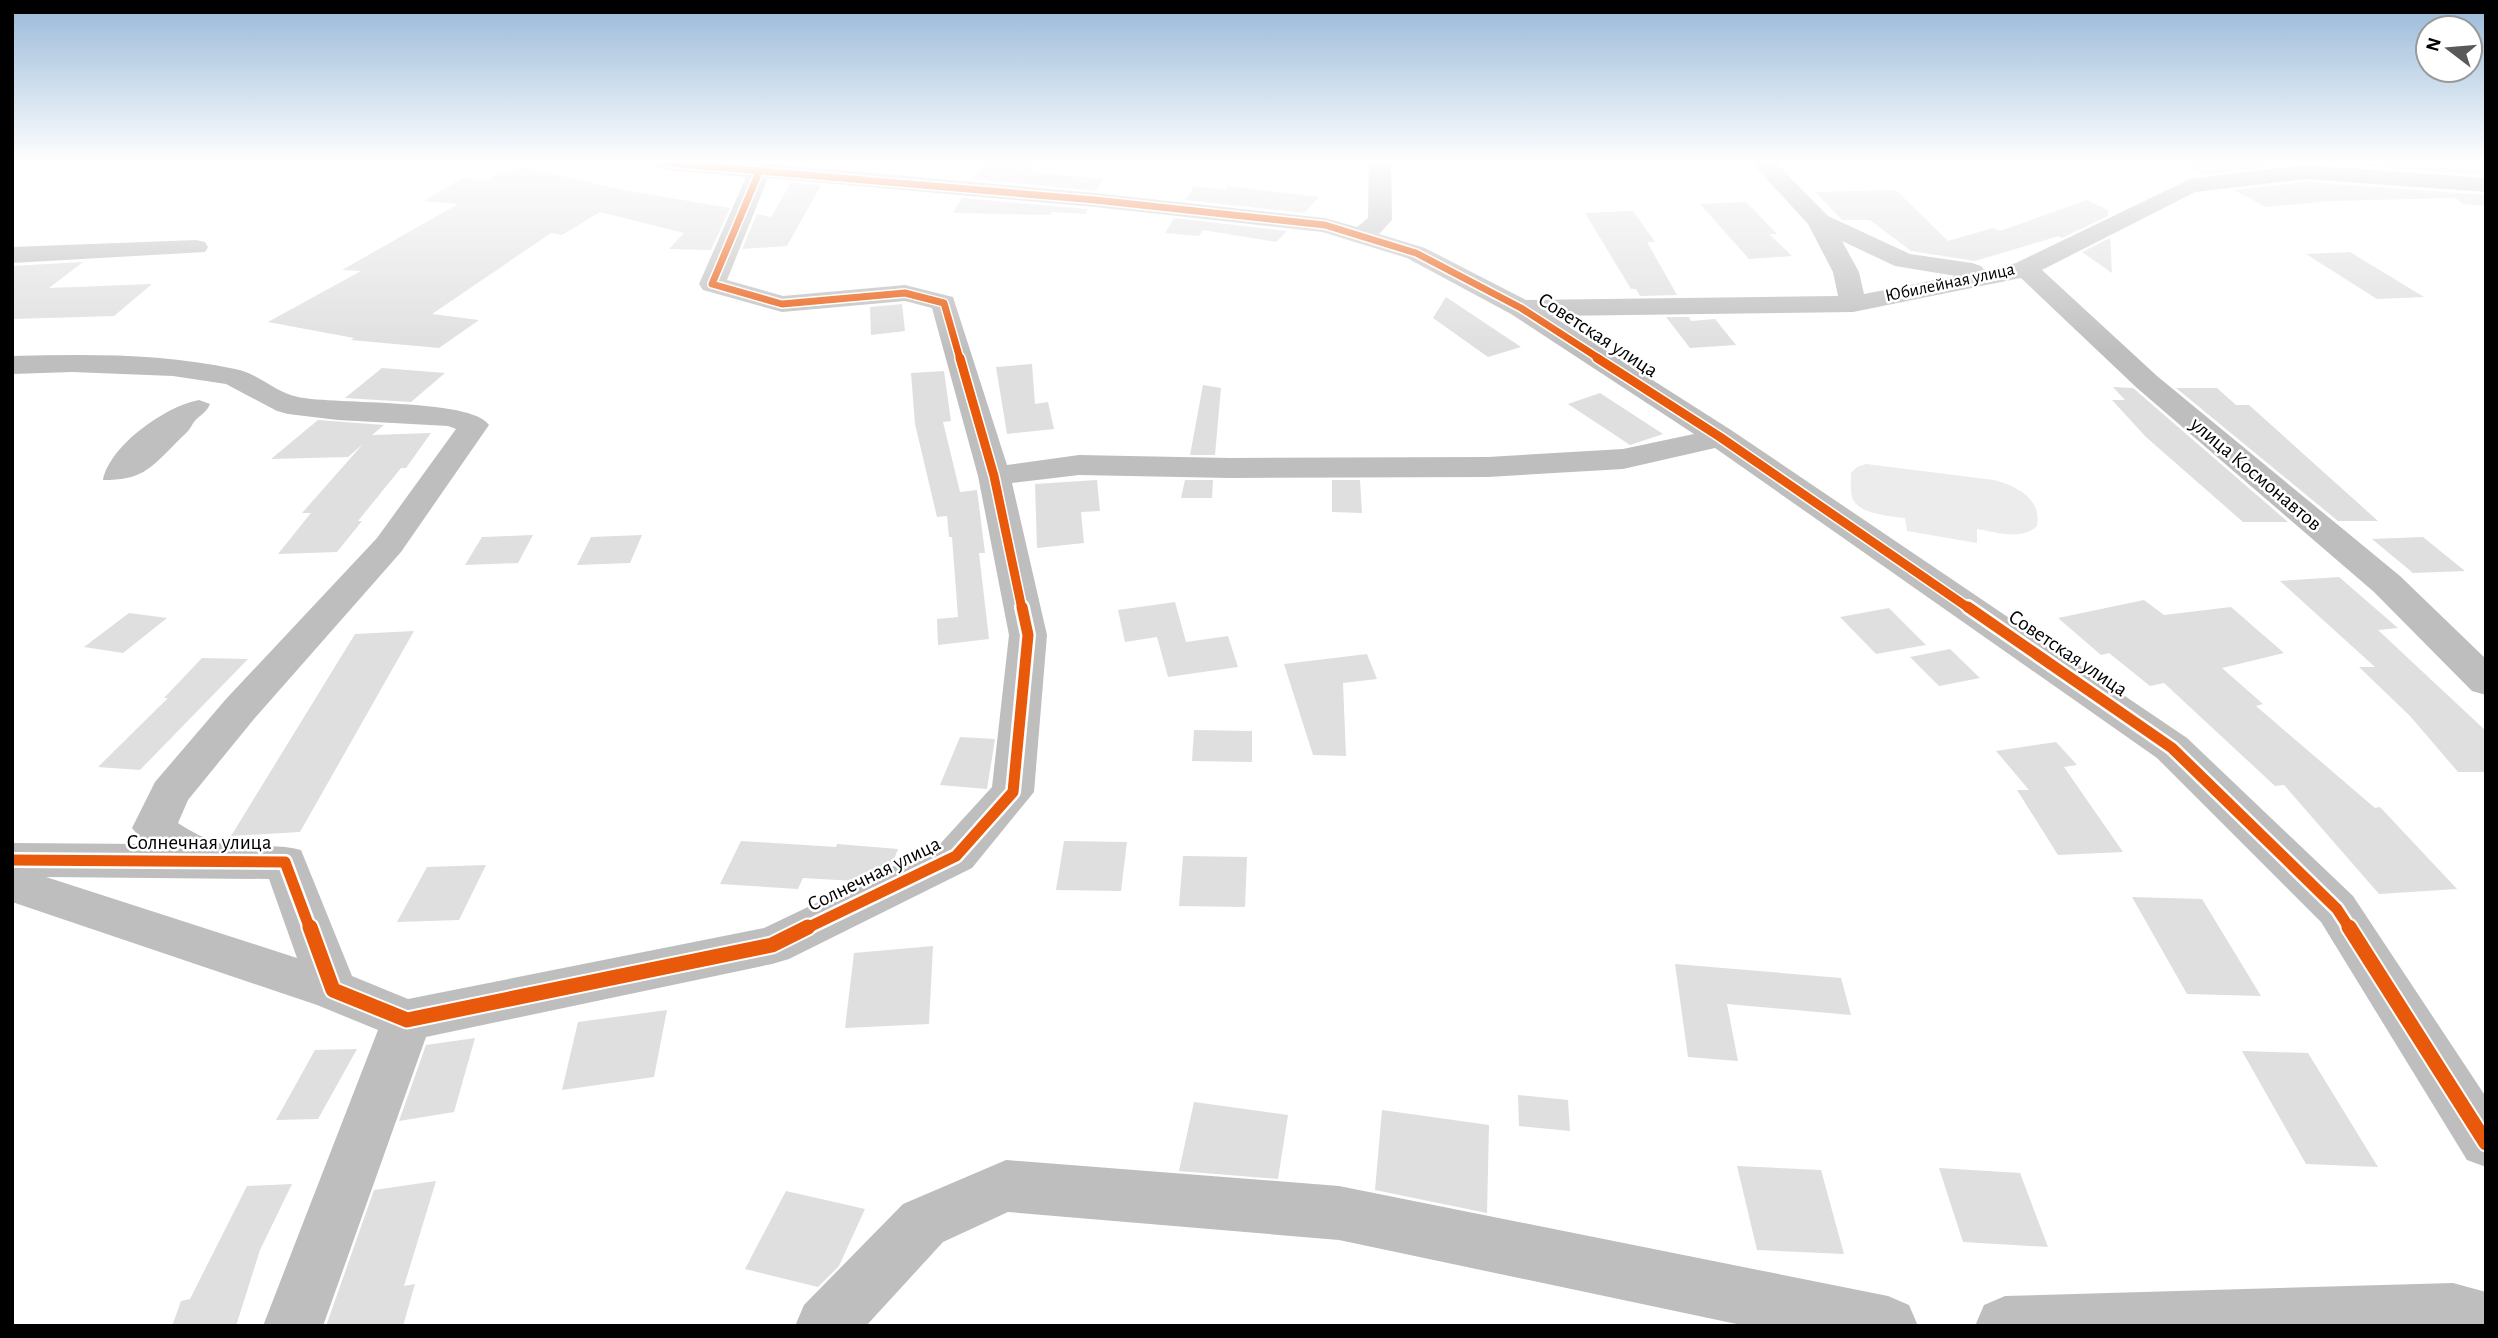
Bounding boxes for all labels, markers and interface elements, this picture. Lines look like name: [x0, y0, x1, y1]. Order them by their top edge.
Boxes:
north arrow: [2414, 14, 2484, 84]
text: N: [2423, 36, 2445, 54]
street label: Юбилейная улица: [1883, 259, 2016, 306]
street label: Советская улица: [1534, 289, 1662, 382]
street label: улица Космонавтов: [2186, 413, 2326, 535]
street label: Советская улица: [2005, 606, 2131, 701]
street label: Солнечная улица: [126, 832, 272, 853]
street label: Солнечная улица: [804, 833, 944, 915]

